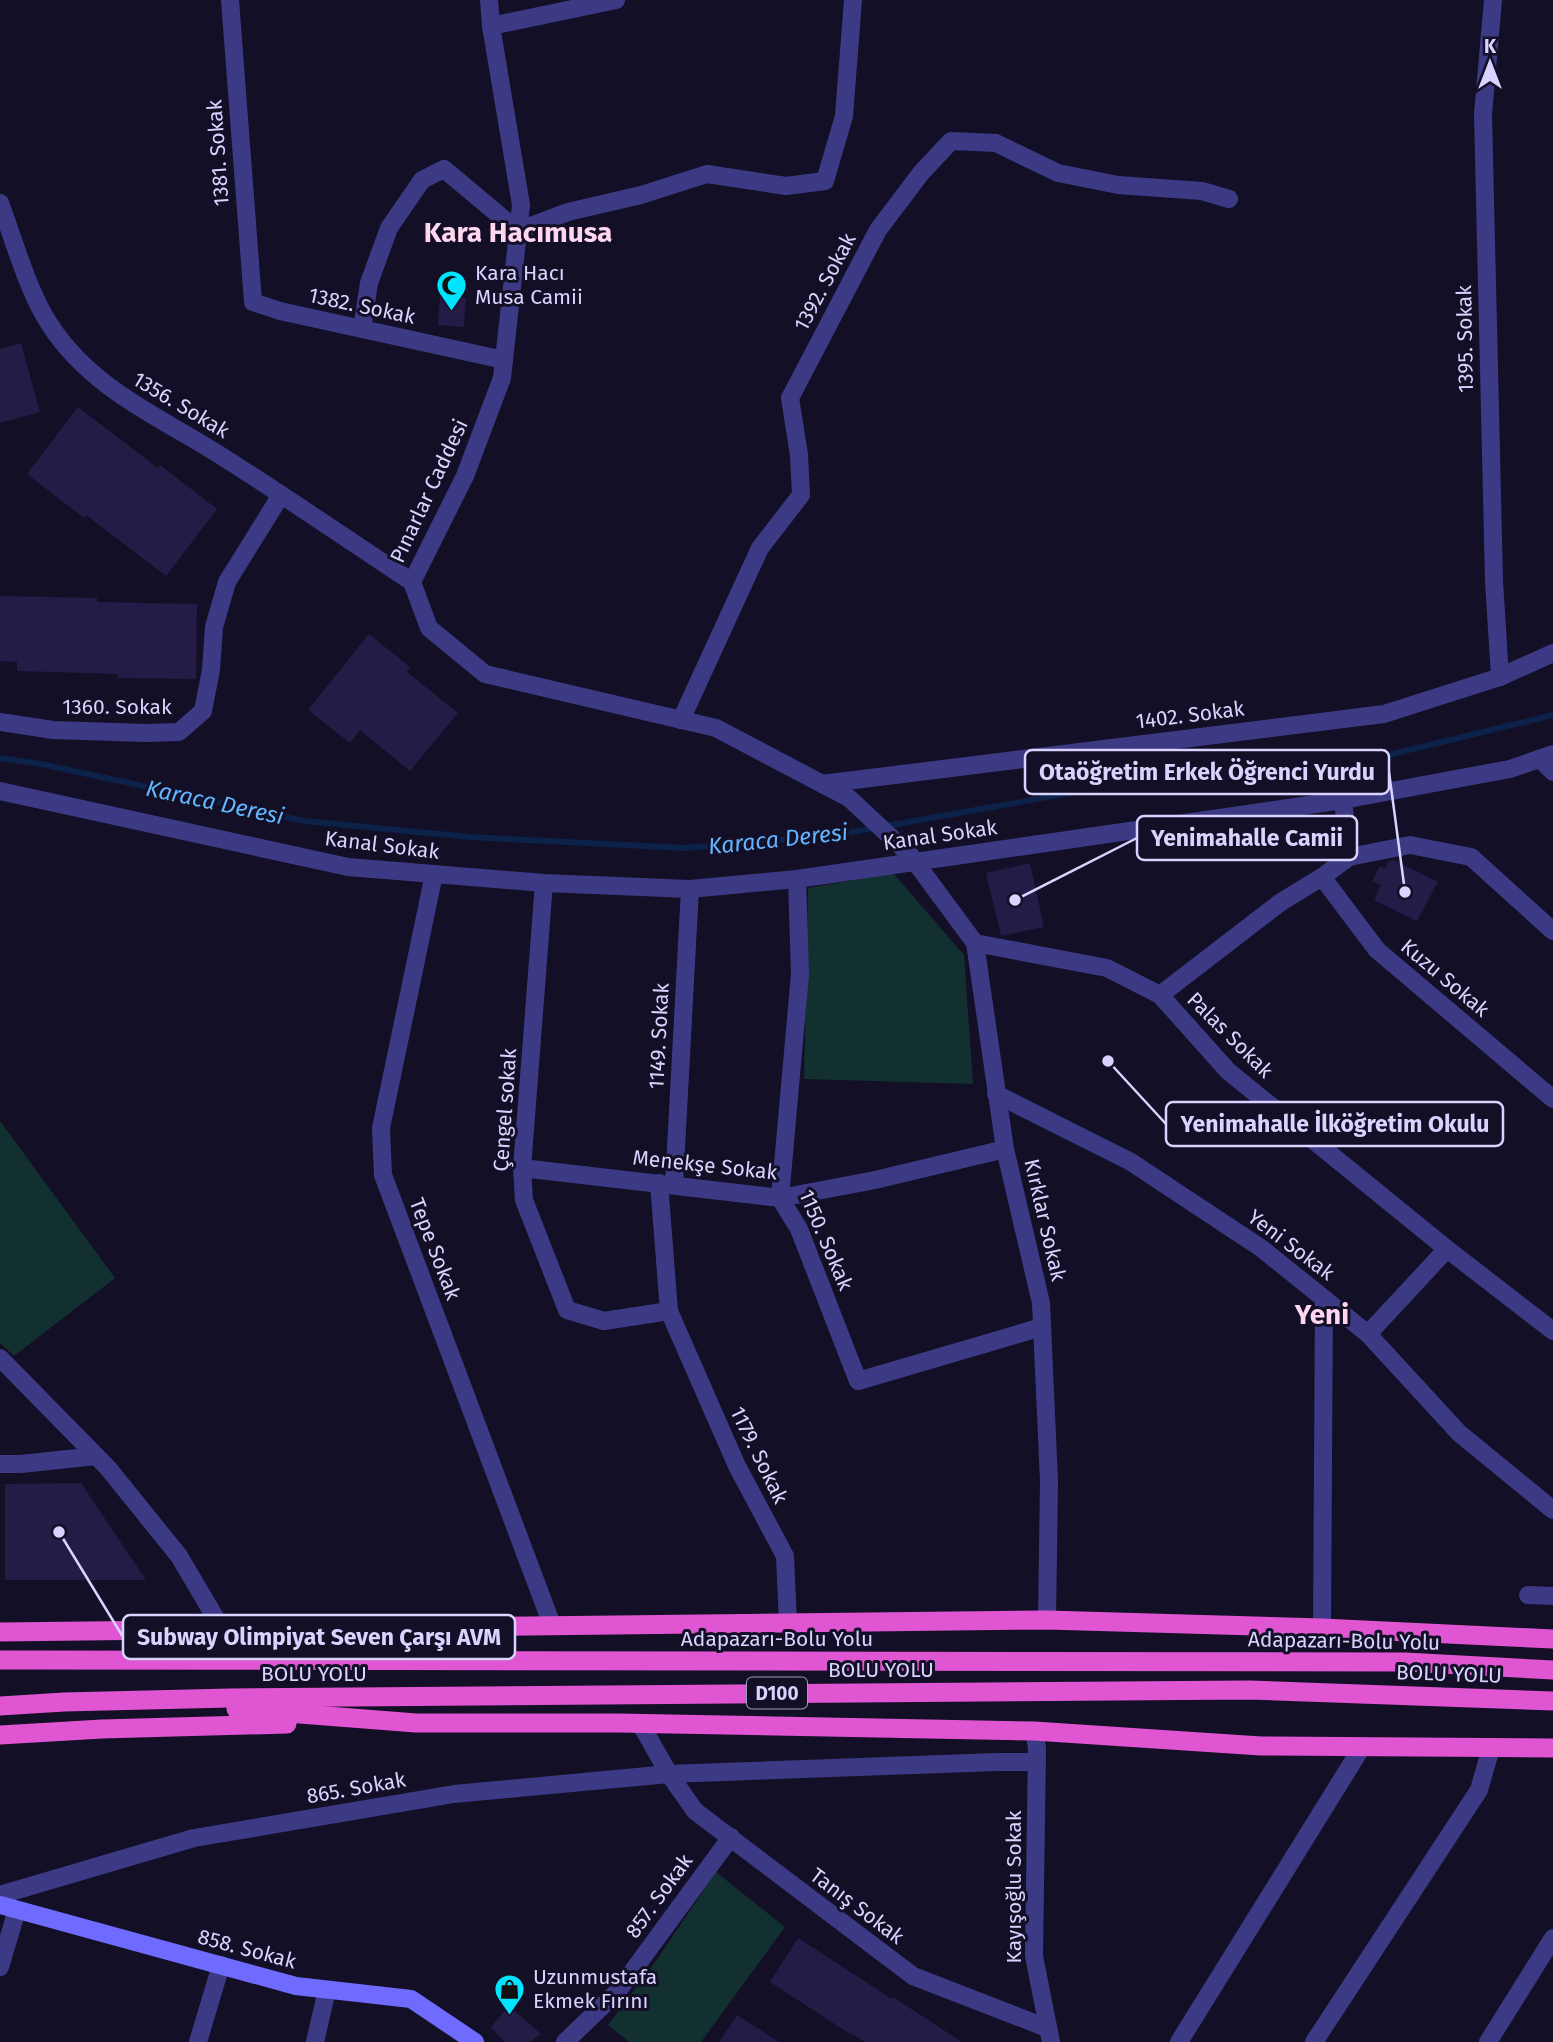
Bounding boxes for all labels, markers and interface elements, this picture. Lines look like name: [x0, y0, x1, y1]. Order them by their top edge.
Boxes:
north arrow: [1455, 28, 1525, 98]
text: K: [1484, 35, 1497, 58]
street label: 1381. Sokak: [201, 99, 235, 207]
district label: Kara Hacımusa: [424, 216, 612, 249]
street label: 1392. Sokak: [788, 228, 862, 335]
place label: Kara Hacı Musa Camii: [475, 260, 583, 310]
mosque icon: Kara Hacı Musa Camii: [435, 268, 469, 312]
street label: 1382. Sokak: [306, 282, 418, 330]
street label: 1395. Sokak: [1451, 285, 1479, 393]
street label: 1356. Sokak: [128, 366, 234, 444]
street label: Pınarlar Caddesi: [384, 415, 474, 567]
street label: 1360. Sokak: [62, 694, 172, 720]
street label: 1402. Sokak: [1134, 695, 1246, 735]
callout: Otaöğretim Erkek Öğrenci Yurdu: [1025, 750, 1389, 794]
text: Otaöğretim Erkek Öğrenci Yurdu: [1039, 758, 1375, 786]
water label: Karaca Deresi: [143, 774, 287, 830]
street label: Kanal Sokak: [881, 814, 999, 856]
callout: Yenimahalle Camii: [1137, 816, 1357, 860]
water label: Karaca Deresi: [707, 818, 850, 860]
text: Yenimahalle Camii: [1150, 824, 1343, 852]
street label: Kanal Sokak: [323, 825, 441, 865]
street label: Kuzu Sokak: [1395, 933, 1495, 1023]
street label: 1149. Sokak: [643, 982, 675, 1090]
street label: Palas Sokak: [1181, 986, 1279, 1084]
street label: Çengel sokak: [488, 1047, 522, 1173]
callout: Yenimahalle İlköğretim Okulu: [1166, 1102, 1503, 1146]
text: Yenimahalle İlköğretim Okulu: [1179, 1109, 1490, 1138]
street label: Menekşe Sokak: [631, 1144, 779, 1186]
street label: Kırklar Sokak: [1018, 1156, 1072, 1284]
street label: 1150. Sokak: [793, 1186, 859, 1295]
street label: Tepe Sokak: [404, 1194, 466, 1304]
street label: Yeni Sokak: [1242, 1204, 1340, 1286]
district label: Yeni: [1294, 1298, 1349, 1331]
street label: 1179. Sokak: [724, 1402, 794, 1508]
callout: Subway Olimpiyat Seven Çarşı AVM: [123, 1615, 515, 1659]
text: Subway Olimpiyat Seven Çarşı AVM: [137, 1623, 501, 1653]
street label: Adapazarı-Bolu Yolu: [681, 1626, 873, 1652]
street label: Adapazarı-Bolu Yolu: [1248, 1626, 1440, 1656]
street label: BOLU YOLU: [828, 1657, 934, 1683]
street label: BOLU YOLU: [1396, 1659, 1502, 1689]
street label: BOLU YOLU: [261, 1661, 367, 1687]
road number: D100: [747, 1678, 807, 1708]
street label: 865. Sokak: [304, 1766, 408, 1809]
street label: Kayışoğlu Sokak: [1001, 1810, 1027, 1963]
street label: 857. Sokak: [620, 1849, 698, 1943]
street label: Tanış Sokak: [805, 1862, 909, 1950]
street label: 858. Sokak: [195, 1923, 299, 1975]
place label: Uzunmustafa Ekmek Fırını: [533, 1964, 657, 2014]
shop icon: Uzunmustafa Ekmek Fırını: [493, 1972, 527, 2016]

